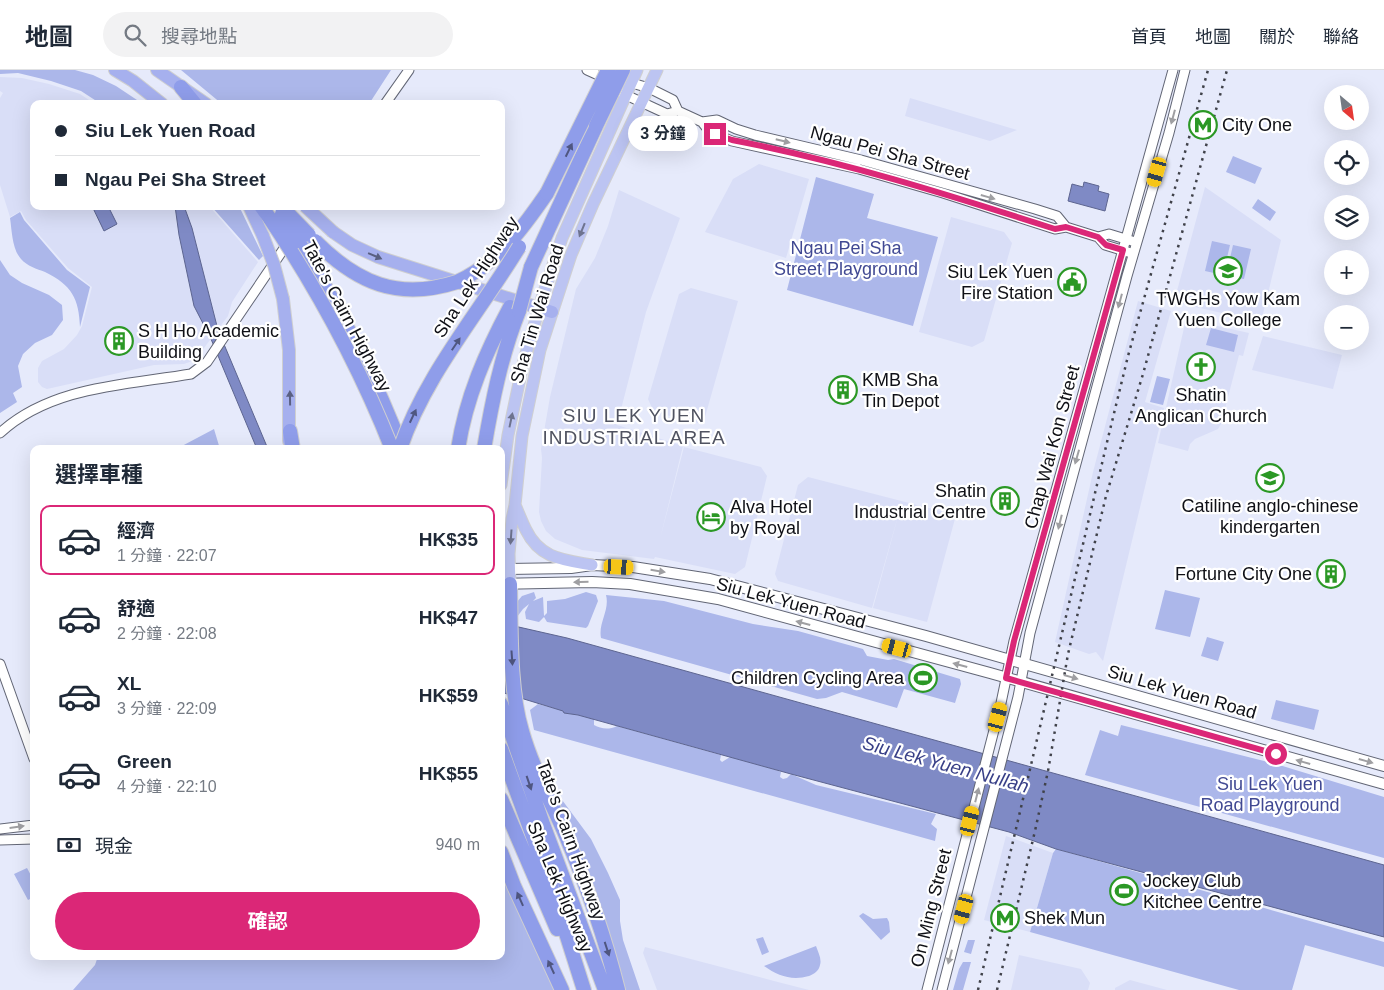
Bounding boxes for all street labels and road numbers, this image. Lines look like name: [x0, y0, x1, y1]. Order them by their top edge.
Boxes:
street label: Ngau Pei Sha Street: [808, 122, 972, 184]
street label: Sha Lek Highway: [429, 213, 523, 341]
street label: Tate's Cairn Highway: [299, 237, 395, 395]
street label: Sha Tin Wai Road: [506, 242, 568, 386]
street label: Chap Wai Kon Street: [1021, 363, 1083, 531]
street label: Siu Lek Yuen Road: [714, 573, 868, 633]
street label: Siu Lek Yuen Road: [1105, 661, 1259, 723]
street label: Tate's Cairn Highway: [533, 757, 609, 923]
street label: Sha Lek Highway: [523, 819, 597, 955]
street label: On Ming Street: [907, 847, 955, 969]

